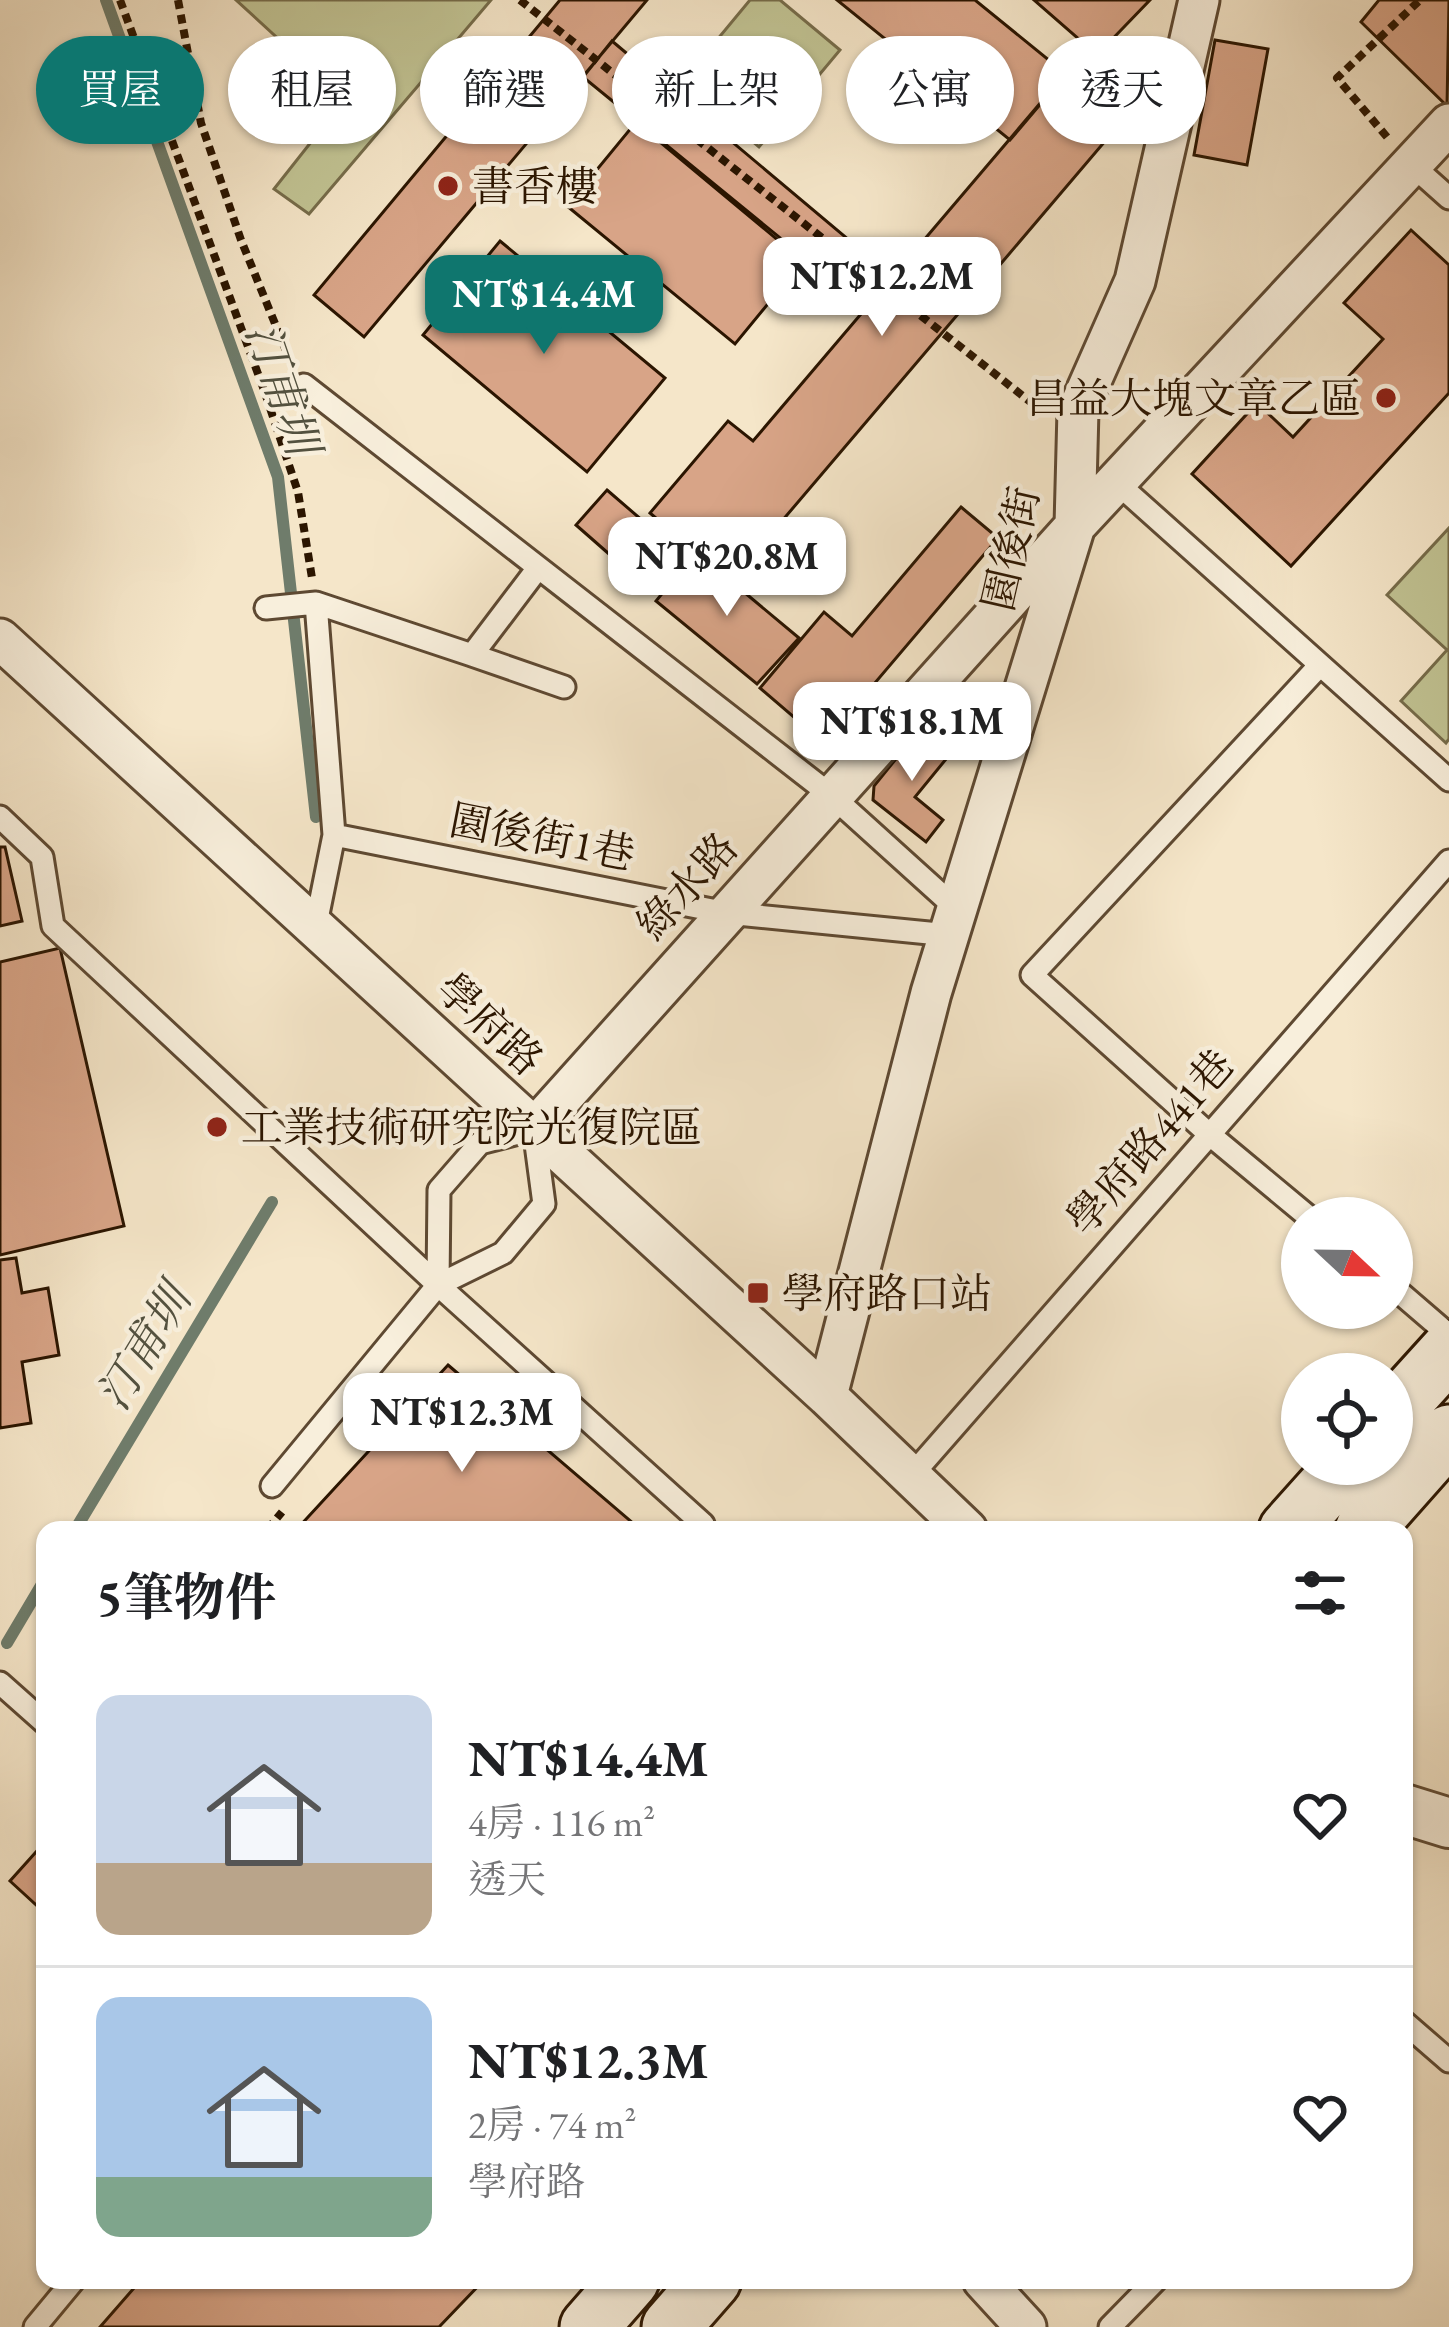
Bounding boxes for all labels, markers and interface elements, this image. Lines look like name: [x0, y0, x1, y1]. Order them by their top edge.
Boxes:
chip: 買屋: [36, 36, 204, 144]
chip: 租屋: [228, 36, 396, 144]
chip: 篩選: [420, 36, 588, 144]
chip: 新上架: [612, 36, 822, 144]
chip: 公寓: [846, 36, 1014, 144]
chip: 透天: [1038, 36, 1206, 144]
place label: 書香樓: [472, 159, 598, 214]
marker: 書香樓: [435, 173, 461, 199]
pin: NT$12.2M: [758, 237, 1006, 339]
text: NT$12.2M: [790, 250, 974, 301]
pin: NT$14.4M: [420, 255, 668, 357]
text: NT$14.4M: [452, 268, 636, 319]
water label: 汀甫圳: [234, 315, 335, 468]
place label: 昌益大塊文章乙區: [1026, 371, 1362, 426]
marker: 昌益大塊文章乙區: [1373, 385, 1399, 411]
street label: 園後街: [970, 481, 1052, 617]
pin: NT$20.8M: [603, 517, 851, 619]
text: NT$20.8M: [635, 530, 819, 581]
pin: NT$18.1M: [788, 682, 1036, 784]
text: NT$18.1M: [820, 695, 1004, 746]
street label: 園後街1巷: [444, 792, 640, 882]
street label: 綠水路: [624, 821, 750, 951]
street label: 學府路: [425, 961, 555, 1087]
street label: 學府路441巷: [1054, 1038, 1246, 1246]
place label: 工業技術研究院光復院區: [241, 1100, 703, 1155]
marker: 工業技術研究院光復院區: [204, 1114, 230, 1140]
north arrow: [1281, 1197, 1413, 1329]
map controls: [1281, 1197, 1413, 1485]
place label: 學府路口站: [782, 1266, 992, 1321]
water label: 汀甫圳: [83, 1268, 206, 1420]
marker: 學府路口站: [745, 1280, 771, 1306]
button: locate: [1281, 1353, 1413, 1485]
pin: NT$12.3M: [338, 1373, 586, 1475]
text: NT$12.3M: [370, 1386, 554, 1437]
icon: filters: [1287, 1560, 1353, 1626]
text: 5筆物件: [96, 1564, 276, 1630]
text: NT$14.4M: [468, 1725, 709, 1791]
icon: home: [192, 1743, 336, 1887]
icon: heart: [1287, 1782, 1353, 1848]
text: 4房 · 116 m²: [468, 1797, 655, 1848]
text: 透天: [468, 1854, 546, 1905]
text: NT$12.3M: [468, 2027, 709, 2093]
icon: home: [192, 2045, 336, 2189]
icon: heart: [1287, 2084, 1353, 2150]
text: 2房 · 74 m²: [468, 2099, 636, 2150]
text: 學府路: [468, 2156, 585, 2207]

